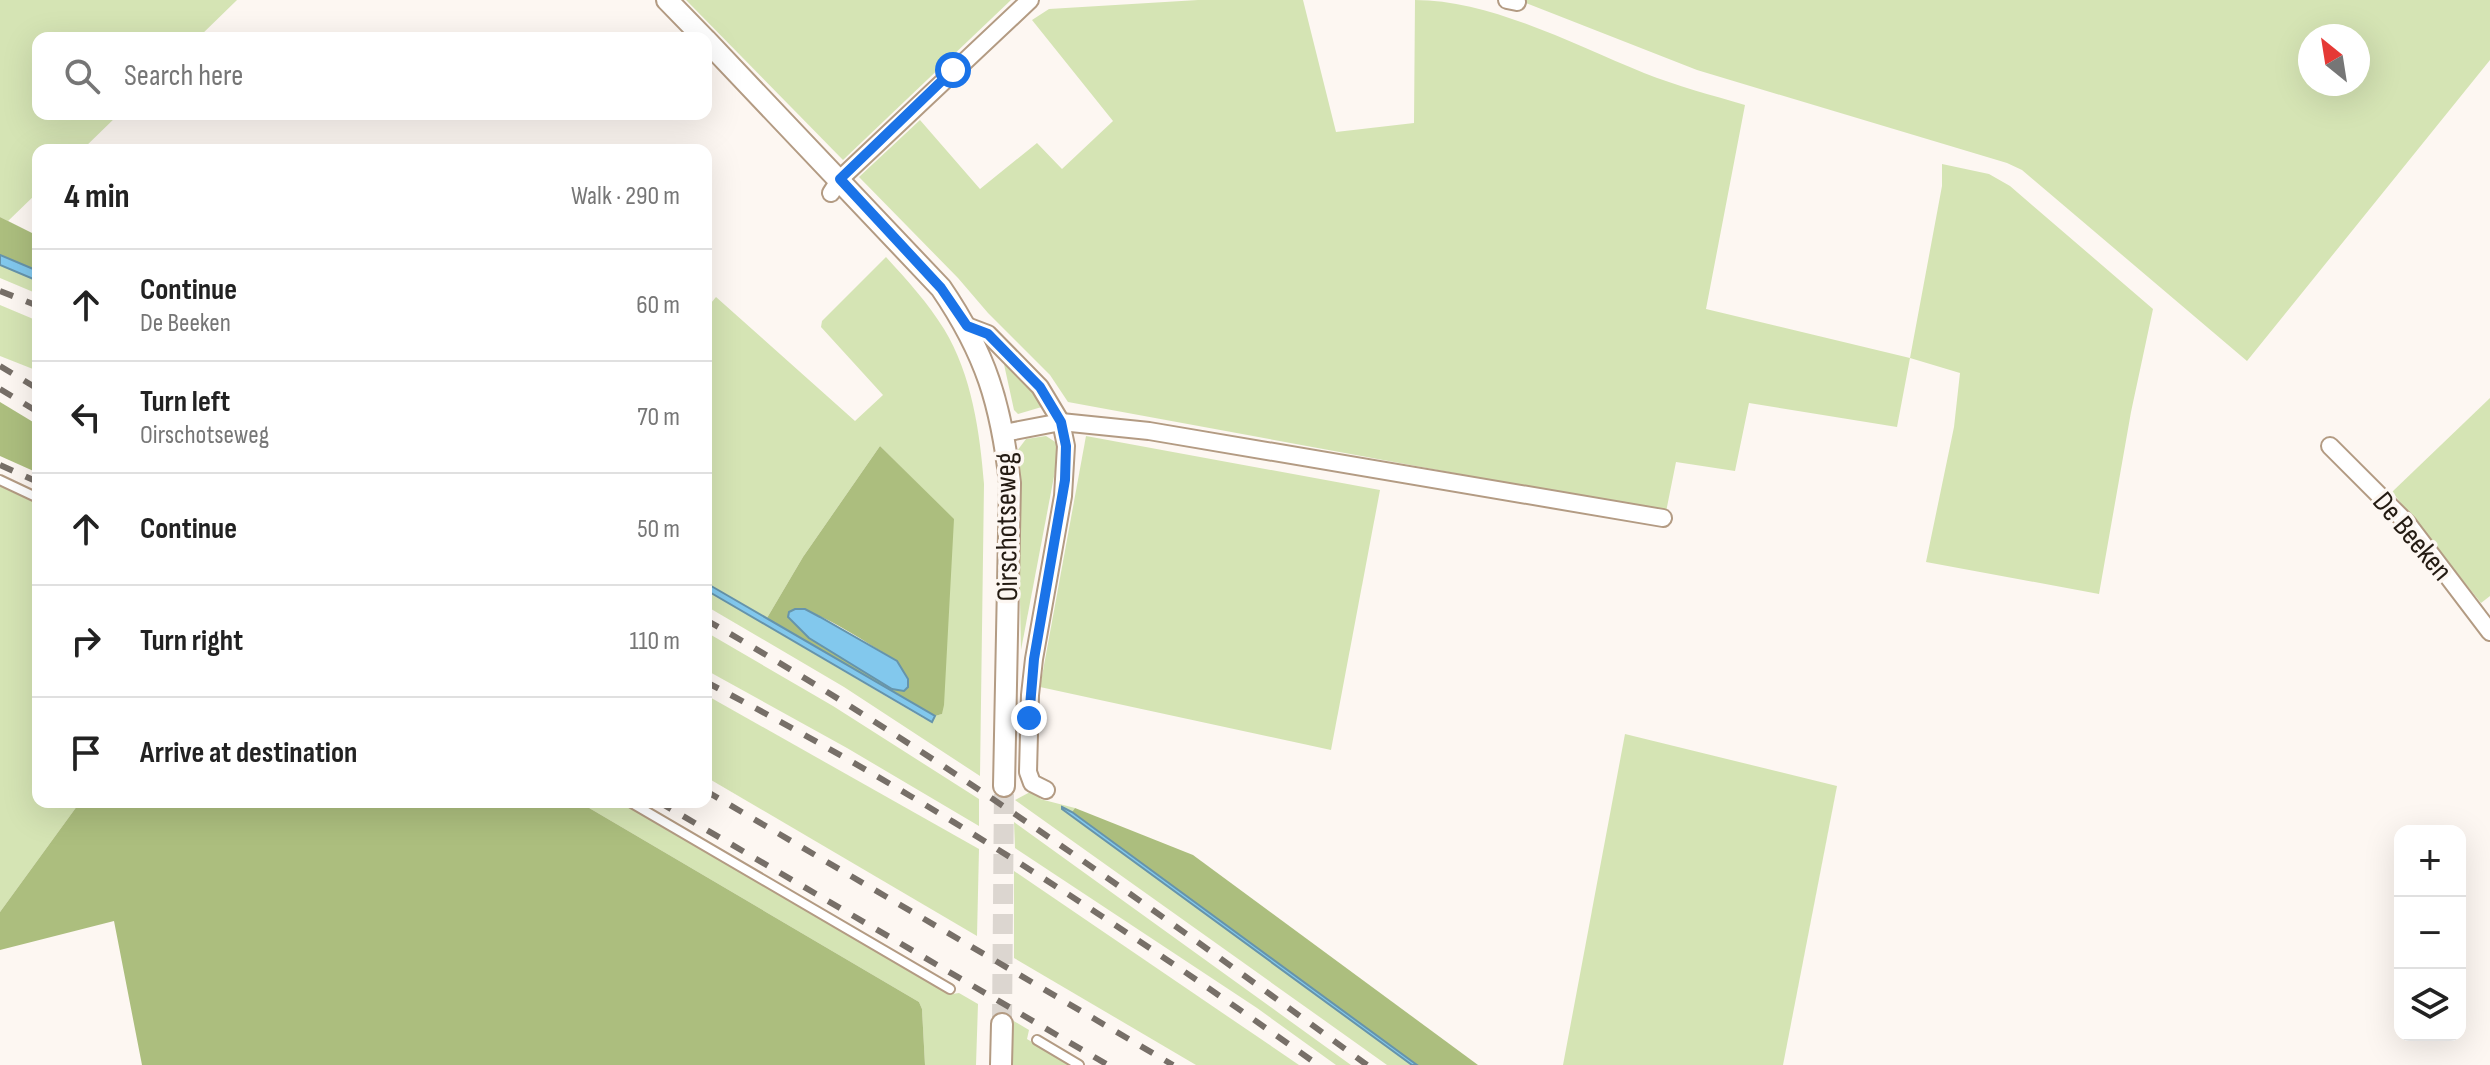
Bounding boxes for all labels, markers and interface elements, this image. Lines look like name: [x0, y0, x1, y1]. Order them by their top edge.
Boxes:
north arrow: [2298, 24, 2370, 96]
search box: [32, 32, 712, 120]
route start: [935, 52, 971, 88]
icon: search: [60, 54, 104, 98]
text: Search here: [124, 58, 243, 94]
text: 4 min: [64, 176, 130, 217]
text: Walk · 290 m: [571, 181, 680, 212]
text: Continue: [140, 272, 237, 308]
icon: ahead: [64, 283, 108, 327]
text: 60 m: [636, 290, 680, 321]
text: De Beeken: [140, 308, 231, 339]
text: Turn left: [140, 384, 230, 420]
icon: left: [64, 395, 108, 439]
text: 70 m: [637, 402, 680, 433]
text: Oirschotseweg: [140, 420, 269, 451]
street label: Oirschotseweg: [988, 452, 1026, 602]
street label: De Beeken: [2365, 485, 2460, 588]
icon: ahead: [64, 507, 108, 551]
text: Continue: [140, 511, 237, 547]
text: 50 m: [637, 514, 680, 545]
icon: right: [64, 619, 108, 663]
text: Turn right: [140, 623, 243, 659]
text: 110 m: [629, 626, 680, 657]
route end: [1011, 700, 1047, 736]
icon: arrive: [64, 731, 108, 775]
text: Arrive at destination: [140, 735, 357, 771]
map controls: [2394, 825, 2466, 1041]
button: +: [2394, 825, 2466, 897]
button: −: [2394, 897, 2466, 969]
button: layers: [2394, 969, 2466, 1041]

